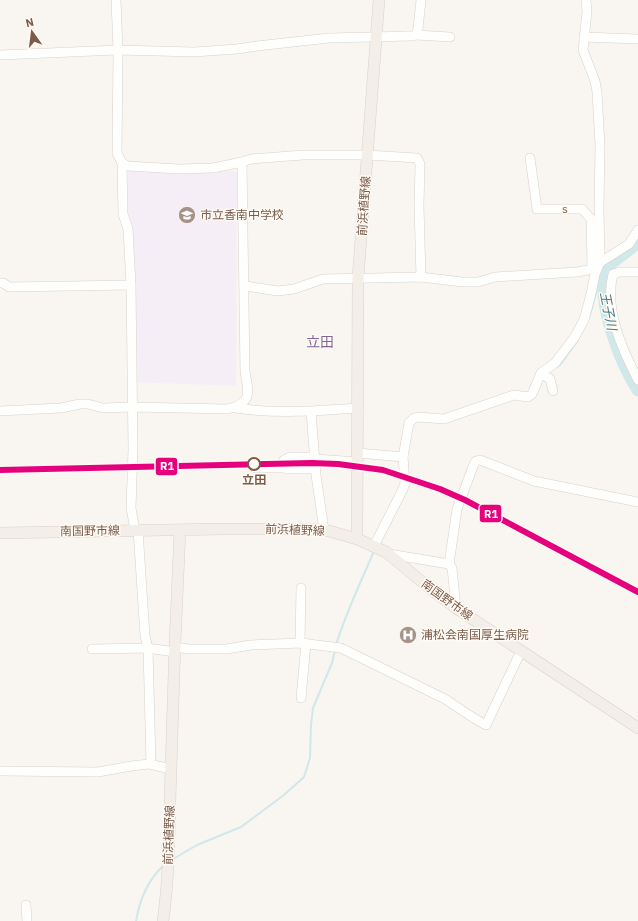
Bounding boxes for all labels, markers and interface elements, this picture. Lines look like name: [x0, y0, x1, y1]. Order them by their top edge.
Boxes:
north arrow: [12, 12, 52, 52]
text: N: [24, 15, 35, 30]
street label: 前浜植野線: [354, 176, 373, 236]
street label: s: [562, 201, 568, 216]
school or university icon: 市立香南中学校: [177, 205, 197, 225]
place label: 市立香南中学校: [200, 207, 284, 222]
water label: 王子川: [596, 290, 621, 334]
district label: 立田: [306, 333, 334, 351]
line badge: R1: [155, 457, 178, 476]
marker: 立田: [247, 457, 261, 471]
text: R1: [160, 459, 174, 473]
place label: 立田: [242, 472, 266, 487]
line badge: R1: [479, 504, 502, 523]
text: R1: [484, 507, 498, 521]
street label: 前浜植野線: [265, 521, 325, 538]
street label: 南国野市線: [60, 522, 120, 539]
street label: 南国野市線: [419, 576, 476, 623]
hospital icon: 浦松会南国厚生病院: [398, 625, 418, 645]
place label: 浦松会南国厚生病院: [421, 627, 529, 642]
street label: 前浜植野線: [160, 805, 177, 865]

